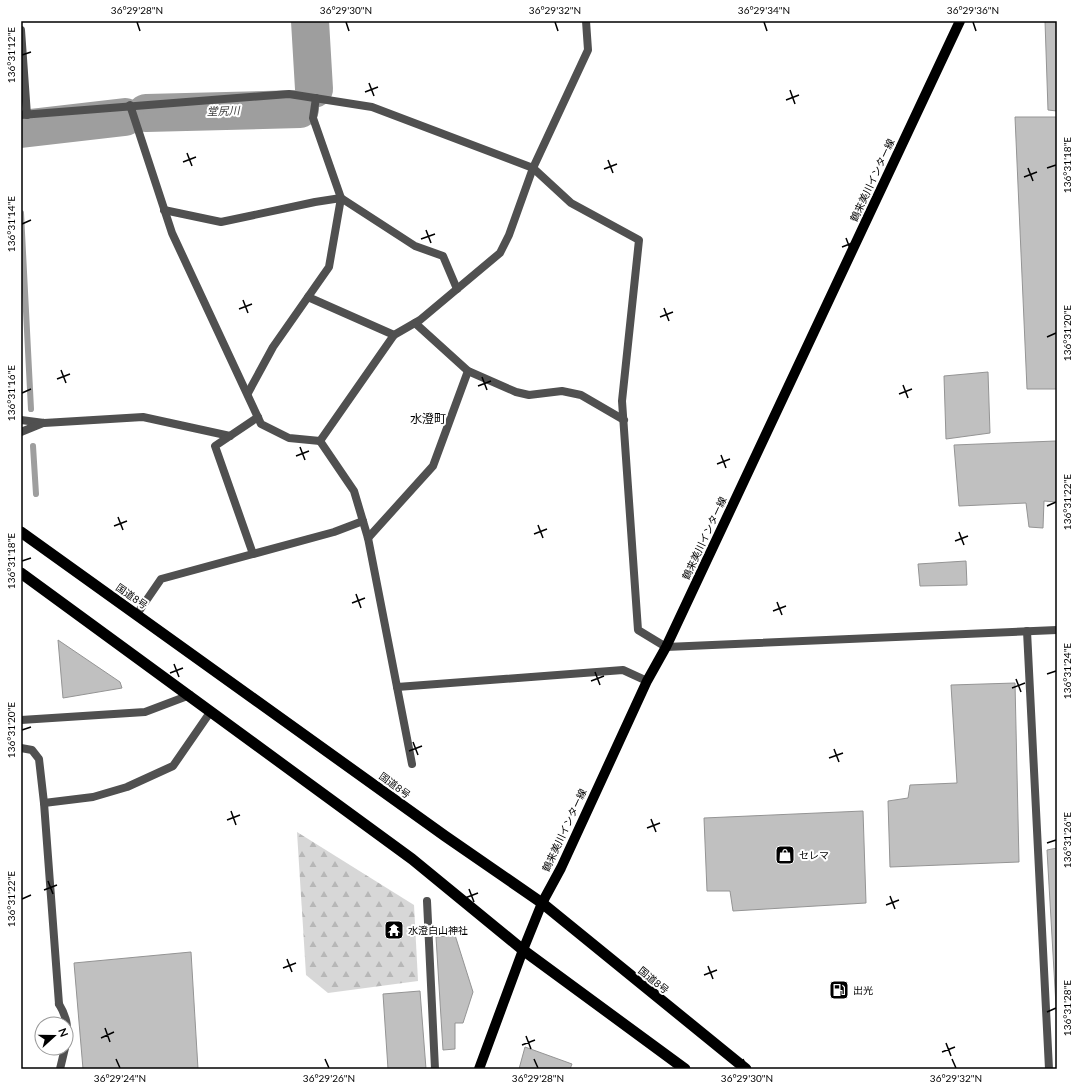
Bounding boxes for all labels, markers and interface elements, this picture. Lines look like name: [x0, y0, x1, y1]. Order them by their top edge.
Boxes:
text: 36°29'28"N: [111, 4, 163, 16]
text: 36°29'30"N: [320, 4, 372, 16]
text: 36°29'32"N: [529, 4, 581, 16]
text: 36°29'34"N: [738, 4, 790, 16]
text: 36°29'36"N: [947, 4, 999, 16]
text: 136°31'12"E: [5, 27, 17, 83]
water label: 堂尻川: [206, 103, 241, 118]
street label: 鶴来美川インター線: [848, 137, 896, 223]
text: 136°31'18"E: [1061, 137, 1073, 193]
text: 136°31'14"E: [5, 196, 17, 252]
text: 136°31'20"E: [1061, 305, 1073, 361]
text: 136°31'16"E: [5, 365, 17, 421]
district label: 水澄町: [410, 411, 446, 426]
text: 136°31'22"E: [1061, 474, 1073, 530]
street label: 鶴来美川インター線: [680, 495, 728, 581]
text: 136°31'18"E: [5, 533, 17, 589]
street label: 国道8号: [114, 581, 150, 611]
text: 136°31'24"E: [1061, 643, 1073, 699]
text: 136°31'20"E: [5, 702, 17, 758]
street label: 国道8号: [377, 770, 413, 800]
street label: 鶴来美川インター線: [540, 787, 588, 873]
text: 136°31'26"E: [1061, 812, 1073, 868]
shop icon: セレマ: [774, 844, 796, 866]
place label: セレマ: [799, 849, 829, 861]
text: 136°31'22"E: [5, 871, 17, 927]
temple icon: 水澄白山神社: [383, 919, 405, 941]
place label: 水澄白山神社: [408, 924, 468, 936]
street label: 国道8号: [636, 964, 672, 996]
fuel station icon: 出光: [828, 979, 850, 1001]
text: 136°31'28"E: [1061, 980, 1073, 1036]
place label: 出光: [853, 984, 873, 996]
north arrow: [34, 1016, 74, 1056]
text: N: [56, 1026, 71, 1039]
text: 36°29'24"N: [94, 1072, 146, 1084]
text: 36°29'26"N: [303, 1072, 355, 1084]
text: 36°29'28"N: [512, 1072, 564, 1084]
text: 36°29'30"N: [721, 1072, 773, 1084]
text: 36°29'32"N: [930, 1072, 982, 1084]

